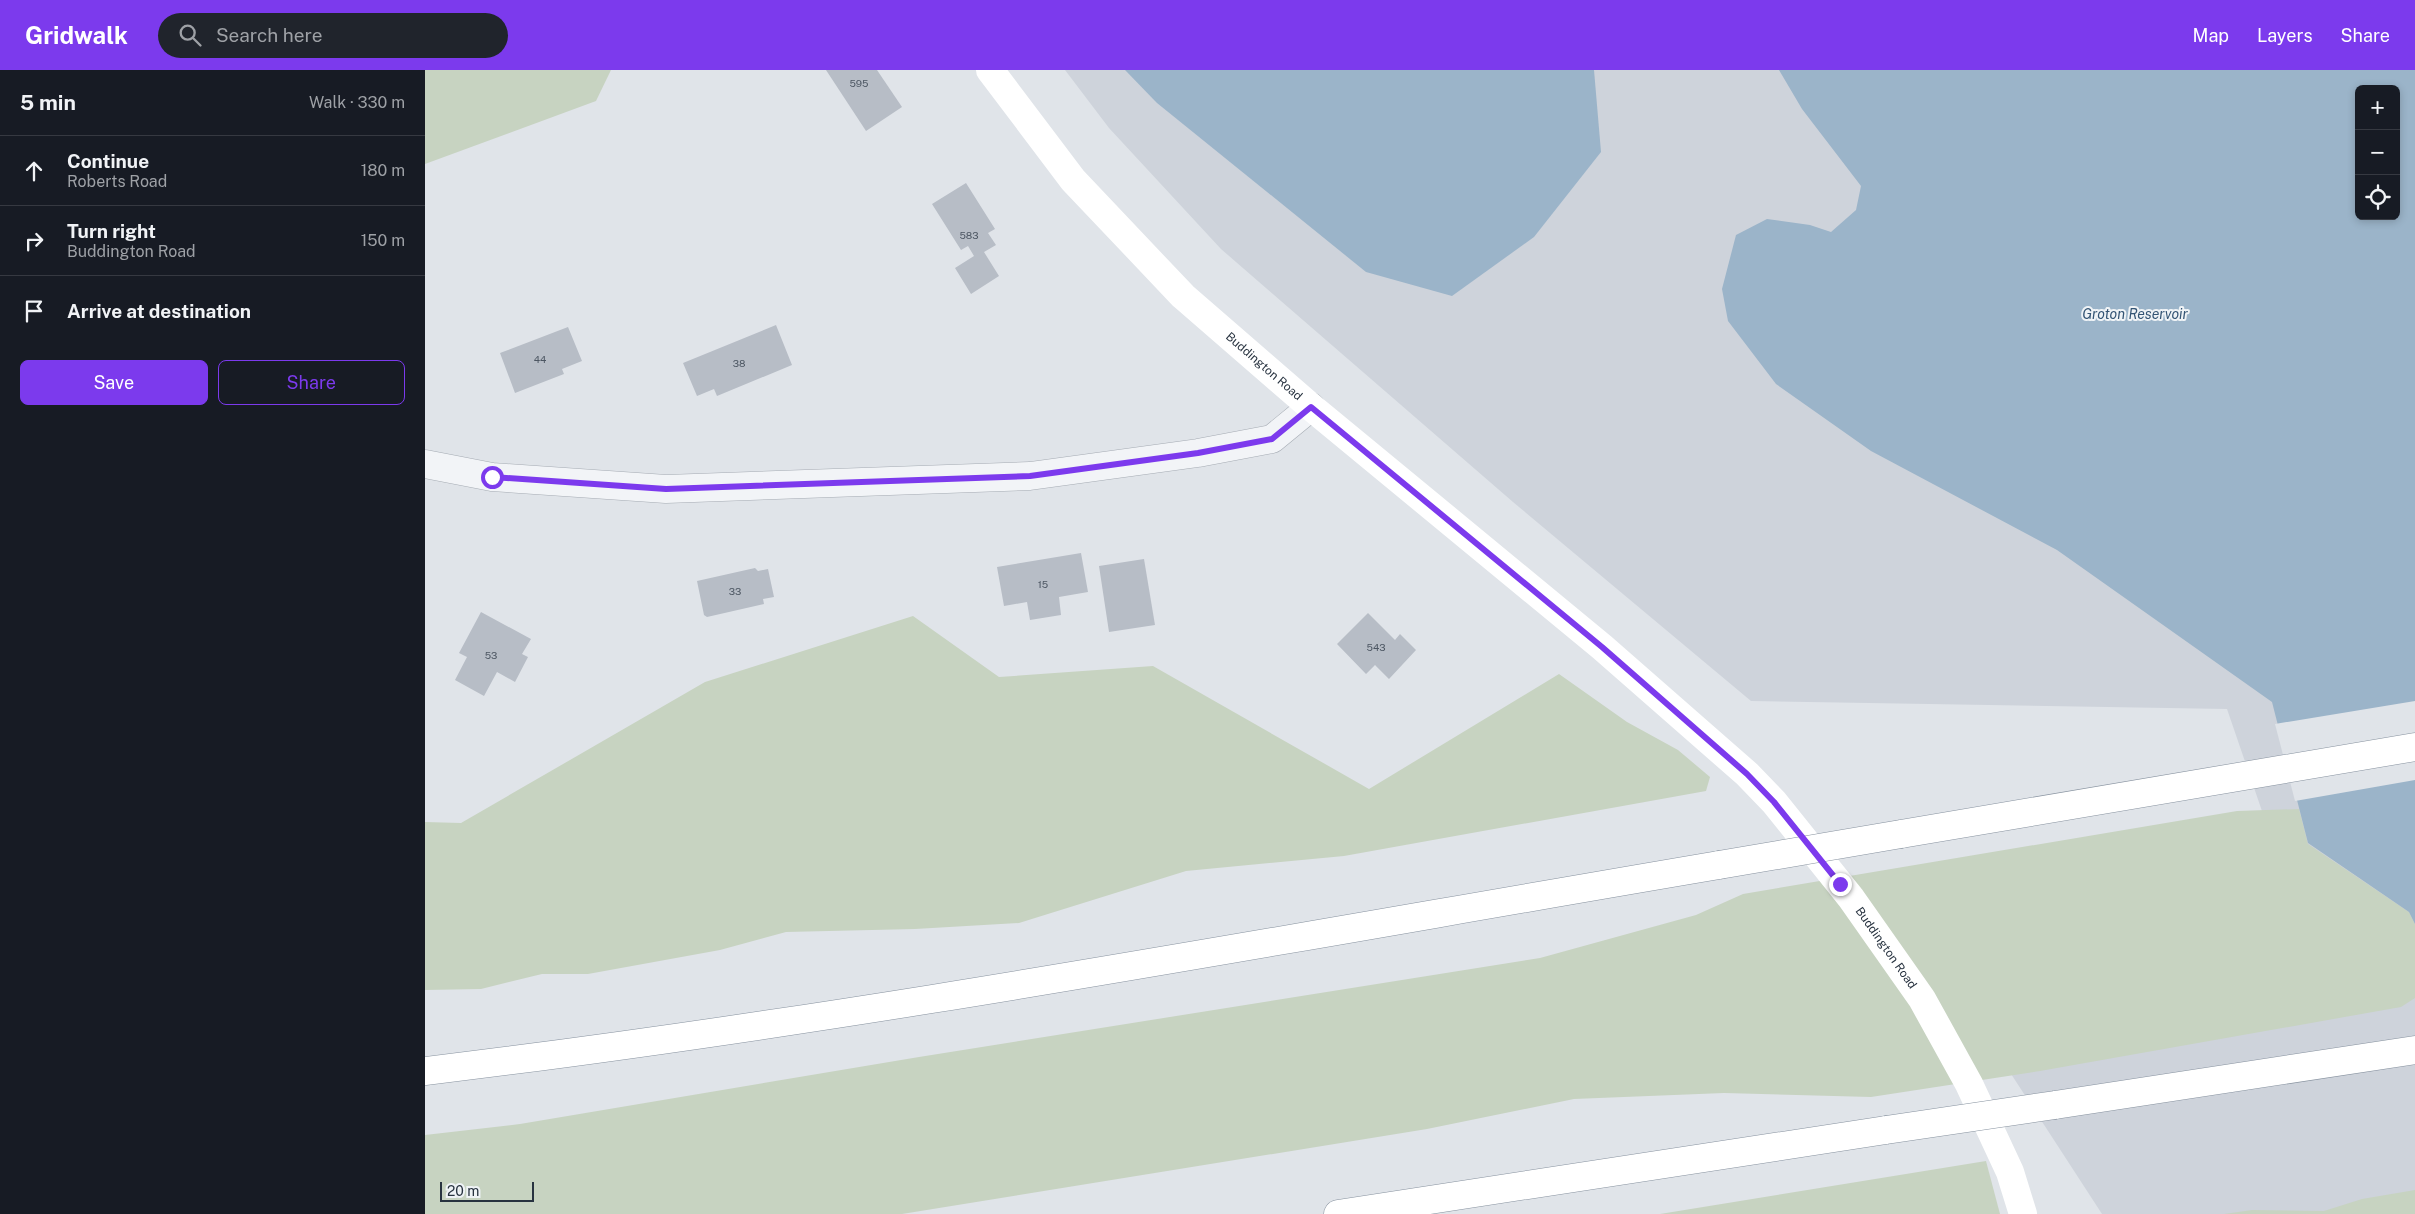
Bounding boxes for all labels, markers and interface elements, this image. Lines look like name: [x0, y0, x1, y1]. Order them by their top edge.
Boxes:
search box: [158, 13, 508, 58]
text: Gridwalk: [25, 21, 128, 49]
icon: search: [176, 21, 204, 49]
text: Search here: [216, 24, 323, 46]
text: Map: [2193, 25, 2229, 46]
text: Layers: [2257, 25, 2313, 46]
text: Share: [2341, 25, 2390, 46]
house number: 595: [849, 77, 869, 89]
map controls: [2355, 85, 2400, 220]
button: +: [2355, 85, 2400, 130]
text: 5 min: [20, 90, 76, 115]
text: Walk · 330 m: [309, 93, 405, 112]
button: −: [2355, 130, 2400, 175]
text: Continue: [67, 150, 149, 172]
icon: ahead: [20, 157, 48, 185]
text: 180 m: [361, 161, 405, 180]
text: Roberts Road: [67, 172, 167, 191]
button: locate: [2355, 175, 2400, 220]
text: Turn right: [67, 220, 156, 242]
icon: right: [20, 227, 48, 255]
house number: 583: [959, 229, 979, 241]
text: 150 m: [361, 231, 405, 250]
text: Buddington Road: [67, 242, 196, 261]
icon: arrive: [20, 297, 48, 325]
text: Arrive at destination: [67, 300, 251, 322]
water label: Groton Reservoir: [2082, 306, 2189, 322]
street label: Buddington Road: [1223, 329, 1305, 403]
house number: 44: [534, 353, 546, 365]
house number: 38: [733, 357, 745, 369]
button: Save: [20, 360, 208, 405]
button: Share: [218, 360, 405, 405]
route start: [481, 466, 504, 489]
house number: 15: [1038, 578, 1048, 590]
house number: 33: [729, 585, 741, 597]
house number: 543: [1367, 641, 1386, 653]
house number: 53: [485, 649, 497, 661]
route end: [1829, 873, 1852, 896]
street label: Buddington Road: [1853, 904, 1920, 991]
scale bar: [440, 1179, 534, 1202]
text: 20 m: [447, 1183, 479, 1199]

